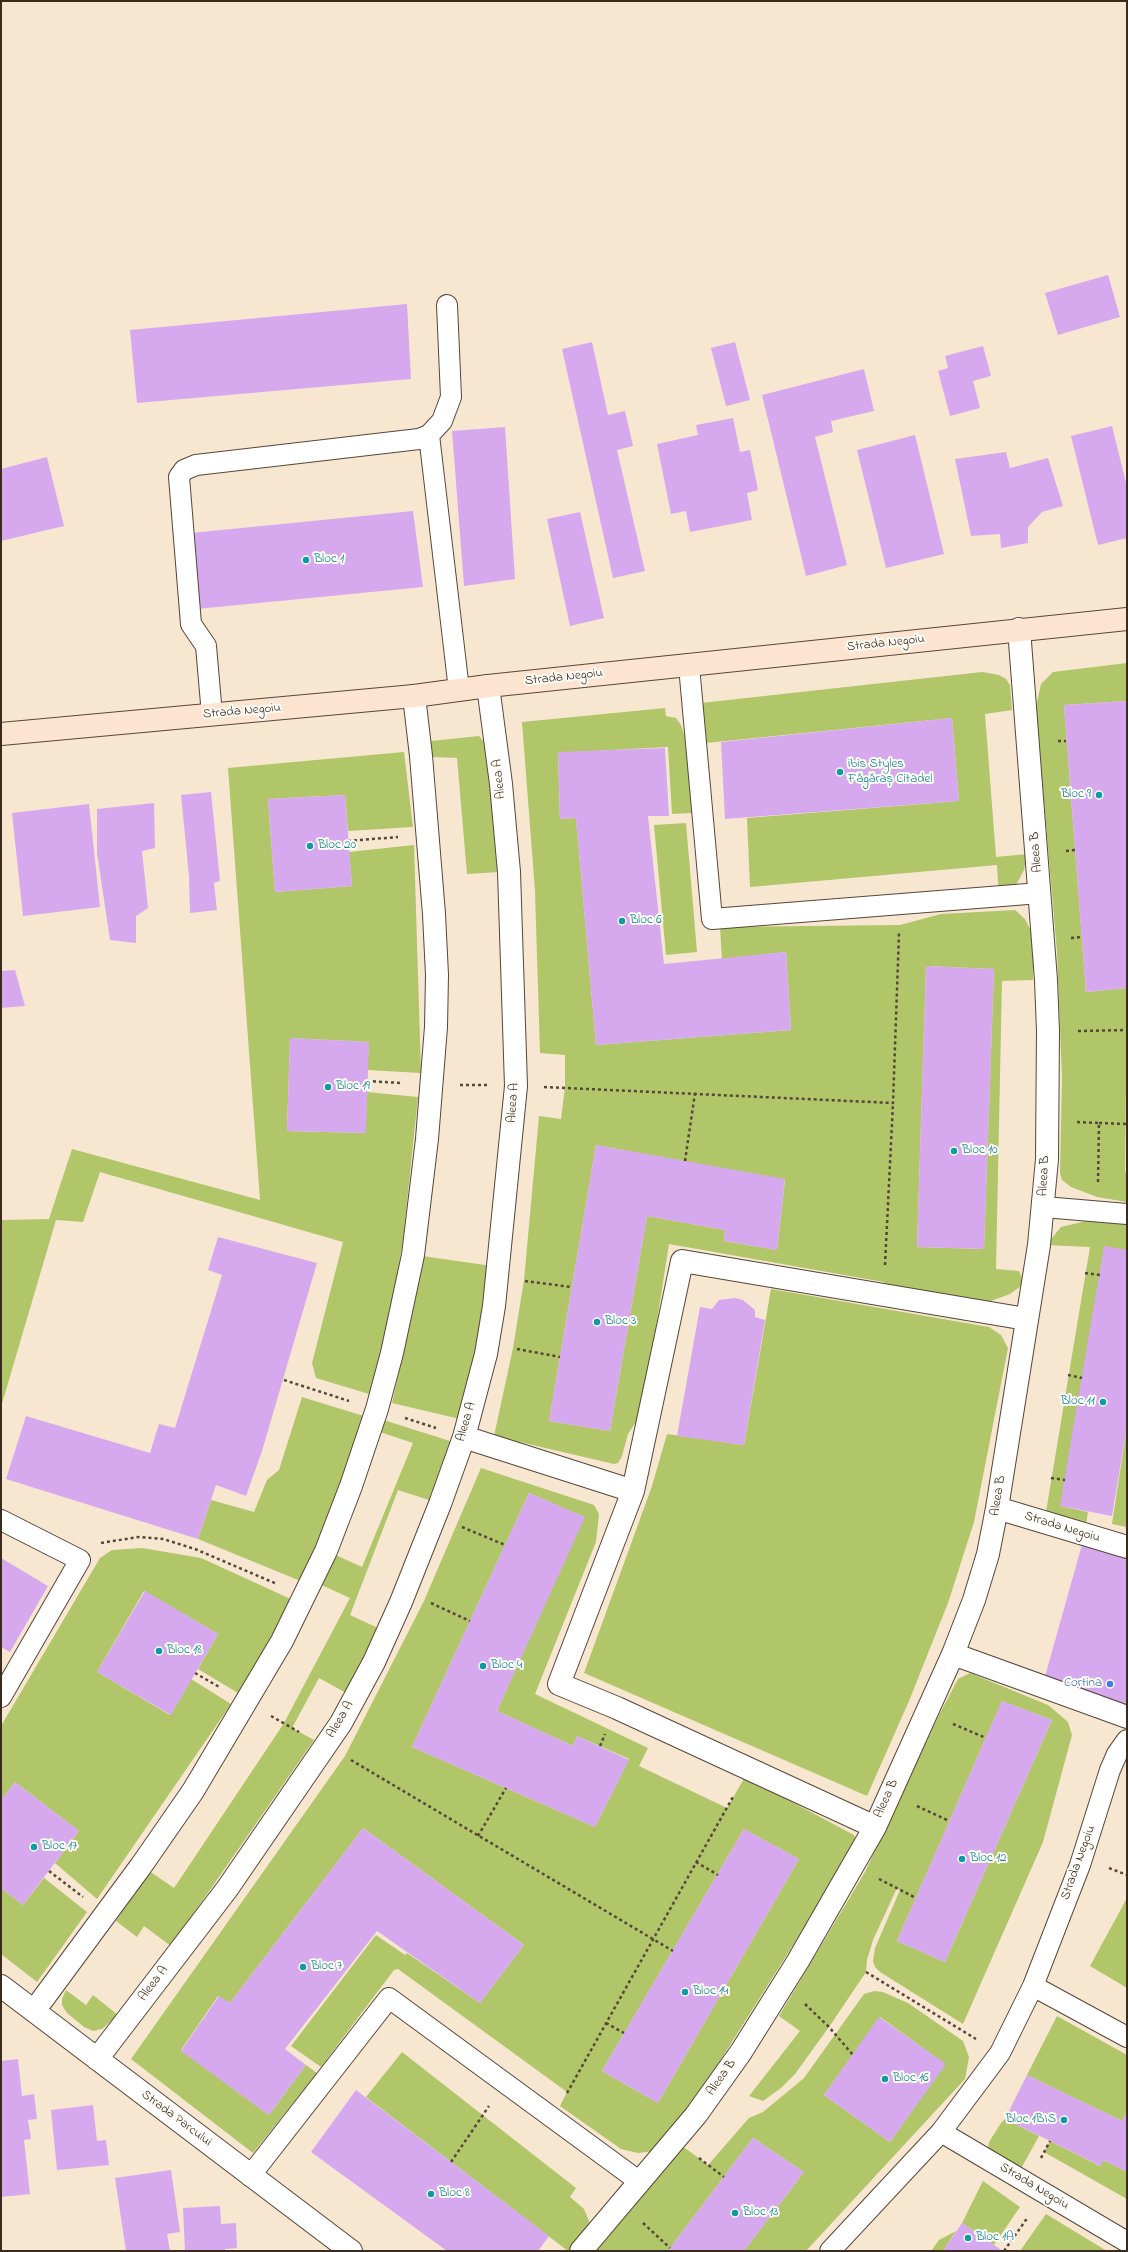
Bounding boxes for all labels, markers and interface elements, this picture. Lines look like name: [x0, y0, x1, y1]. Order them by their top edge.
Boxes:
place label: Bloc 1: [314, 552, 344, 568]
marker: Bloc 1: [301, 555, 311, 565]
street label: Strada Negoiu: [846, 632, 926, 656]
street label: Strada Negoiu: [524, 666, 604, 690]
street label: Strada Negoiu: [202, 701, 282, 723]
place label: ibis Styles Făgăraș Citadel: [848, 757, 933, 788]
street label: Aleea A: [490, 758, 510, 800]
marker: ibis Styles Făgăraș Citadel: [835, 767, 845, 777]
place label: Bloc 9: [1061, 787, 1091, 803]
marker: Bloc 9: [1094, 790, 1104, 800]
street label: Aleea B: [1027, 831, 1047, 873]
place label: Bloc 20: [318, 838, 356, 854]
marker: Bloc 20: [305, 841, 315, 851]
place label: Bloc 6: [630, 913, 662, 929]
marker: Bloc 6: [617, 916, 627, 926]
place label: Bloc 19: [336, 1079, 370, 1095]
marker: Bloc 19: [323, 1082, 333, 1092]
street label: Aleea A: [505, 1082, 523, 1124]
place label: Bloc 10: [962, 1143, 998, 1159]
marker: Bloc 10: [949, 1146, 959, 1156]
street label: Aleea B: [1036, 1155, 1054, 1197]
place label: Bloc 3: [605, 1314, 636, 1330]
marker: Bloc 3: [592, 1317, 602, 1327]
place label: Bloc 11: [1061, 1394, 1095, 1410]
marker: Bloc 11: [1098, 1397, 1108, 1407]
street label: Aleea A: [454, 1401, 480, 1443]
street label: Aleea B: [988, 1475, 1010, 1517]
street label: Strada Negoiu: [1022, 1509, 1102, 1547]
place label: Bloc 18: [167, 1643, 202, 1659]
marker: Bloc 18: [154, 1646, 164, 1656]
place label: Bloc 4: [491, 1658, 522, 1674]
marker: Bloc 4: [478, 1661, 488, 1671]
place label: Cortina: [1064, 1676, 1102, 1692]
marker: Cortina: [1105, 1679, 1115, 1689]
street label: Aleea A: [324, 1699, 358, 1741]
street label: Aleea B: [872, 1777, 902, 1821]
street label: Strada Negoiu: [1058, 1824, 1100, 1902]
place label: Bloc 17: [42, 1839, 77, 1855]
marker: Bloc 17: [29, 1842, 39, 1852]
place label: Bloc 12: [970, 1851, 1007, 1867]
marker: Bloc 12: [957, 1854, 967, 1864]
place label: Bloc 7: [311, 1959, 342, 1975]
marker: Bloc 7: [298, 1962, 308, 1972]
street label: Aleea A: [136, 1963, 172, 2005]
place label: Bloc 14: [693, 1984, 728, 2000]
marker: Bloc 14: [680, 1987, 690, 1997]
street label: Aleea B: [704, 2057, 740, 2099]
place label: Bloc 16: [893, 2071, 929, 2087]
marker: Bloc 16: [880, 2074, 890, 2084]
street label: Strada Parcului: [138, 2087, 214, 2151]
place label: Bloc 1BIS: [1006, 2112, 1056, 2128]
marker: Bloc 1BIS: [1059, 2115, 1069, 2125]
street label: Strada Negoiu: [996, 2160, 1072, 2214]
place label: Bloc 8: [439, 2186, 470, 2202]
marker: Bloc 8: [426, 2189, 436, 2199]
place label: Bloc 13: [743, 2205, 778, 2221]
marker: Bloc 13: [730, 2208, 740, 2218]
place label: Bloc 1A: [976, 2230, 1014, 2246]
marker: Bloc 1A: [963, 2233, 973, 2243]

